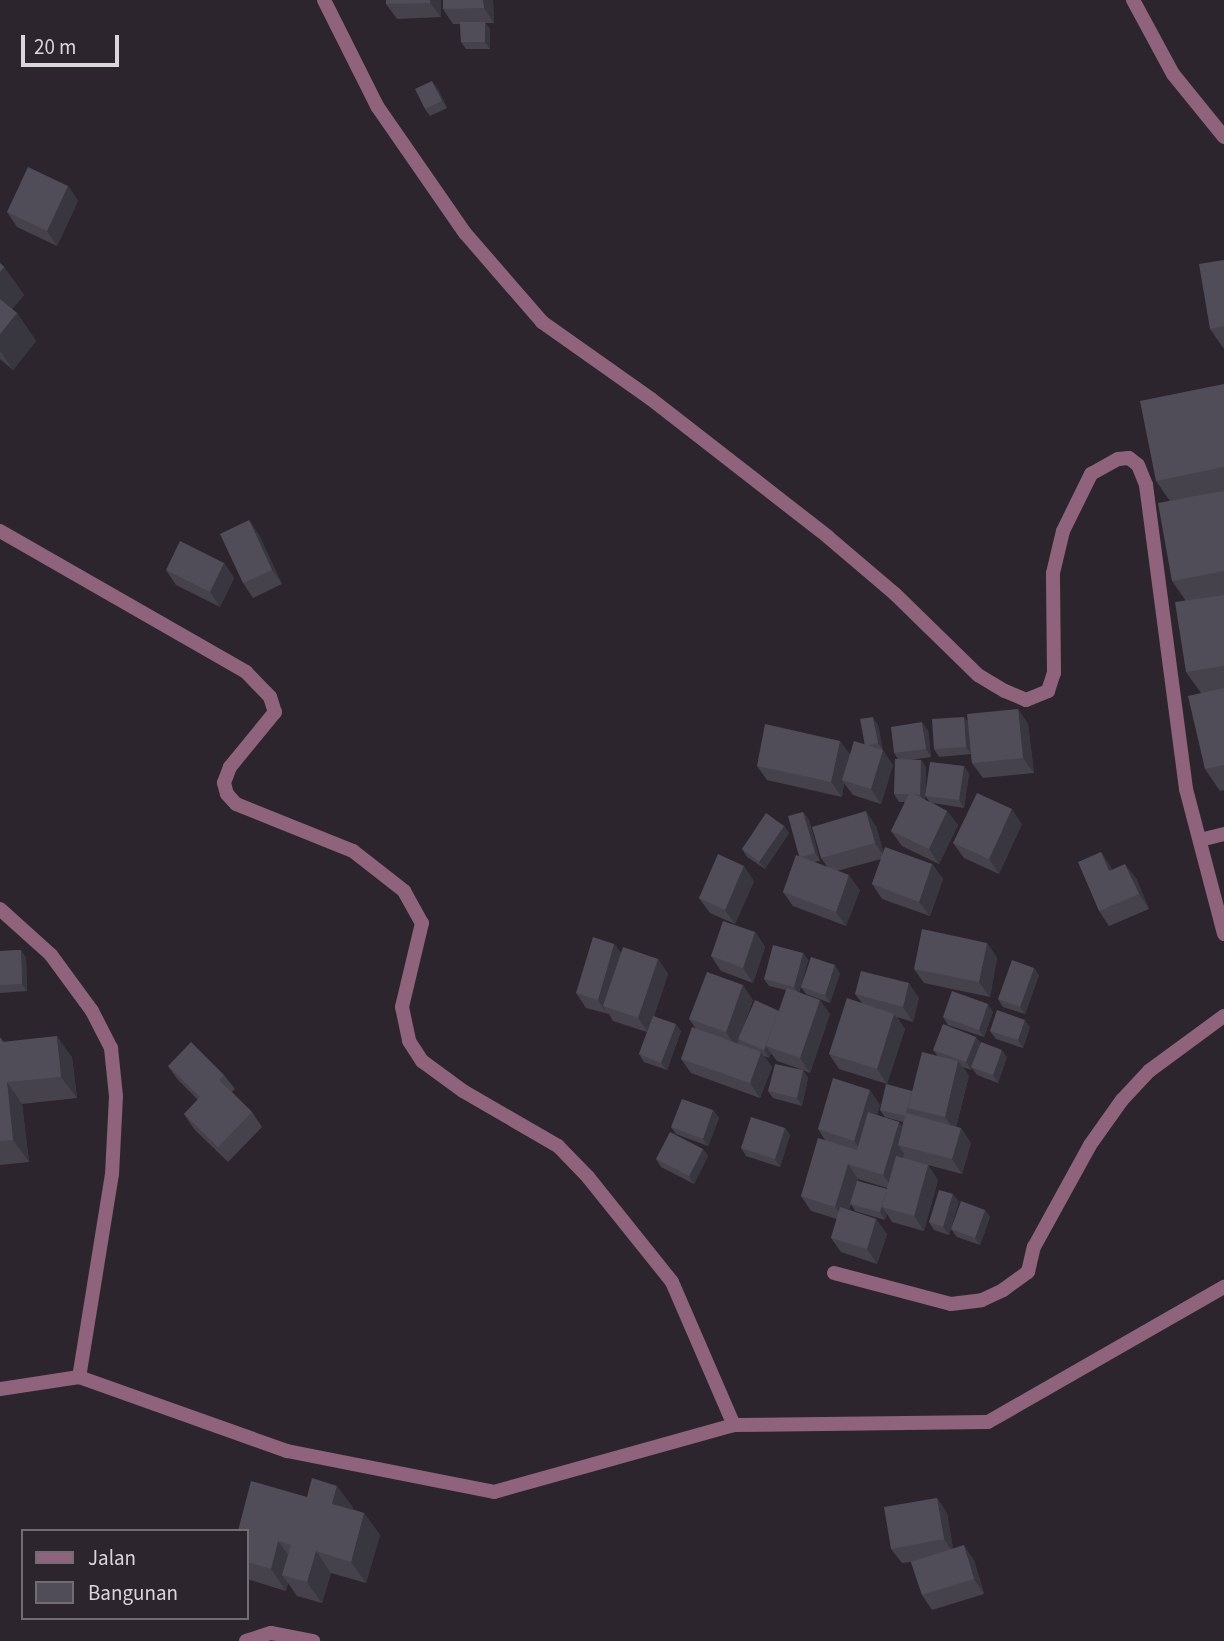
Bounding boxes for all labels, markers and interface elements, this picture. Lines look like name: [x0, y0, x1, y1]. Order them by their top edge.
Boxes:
scale bar: [24, 21, 122, 65]
text: 20 m: [34, 32, 76, 62]
legend: [21, 1529, 248, 1620]
text: Jalan: [88, 1543, 136, 1573]
text: Bangunan: [88, 1578, 178, 1608]

